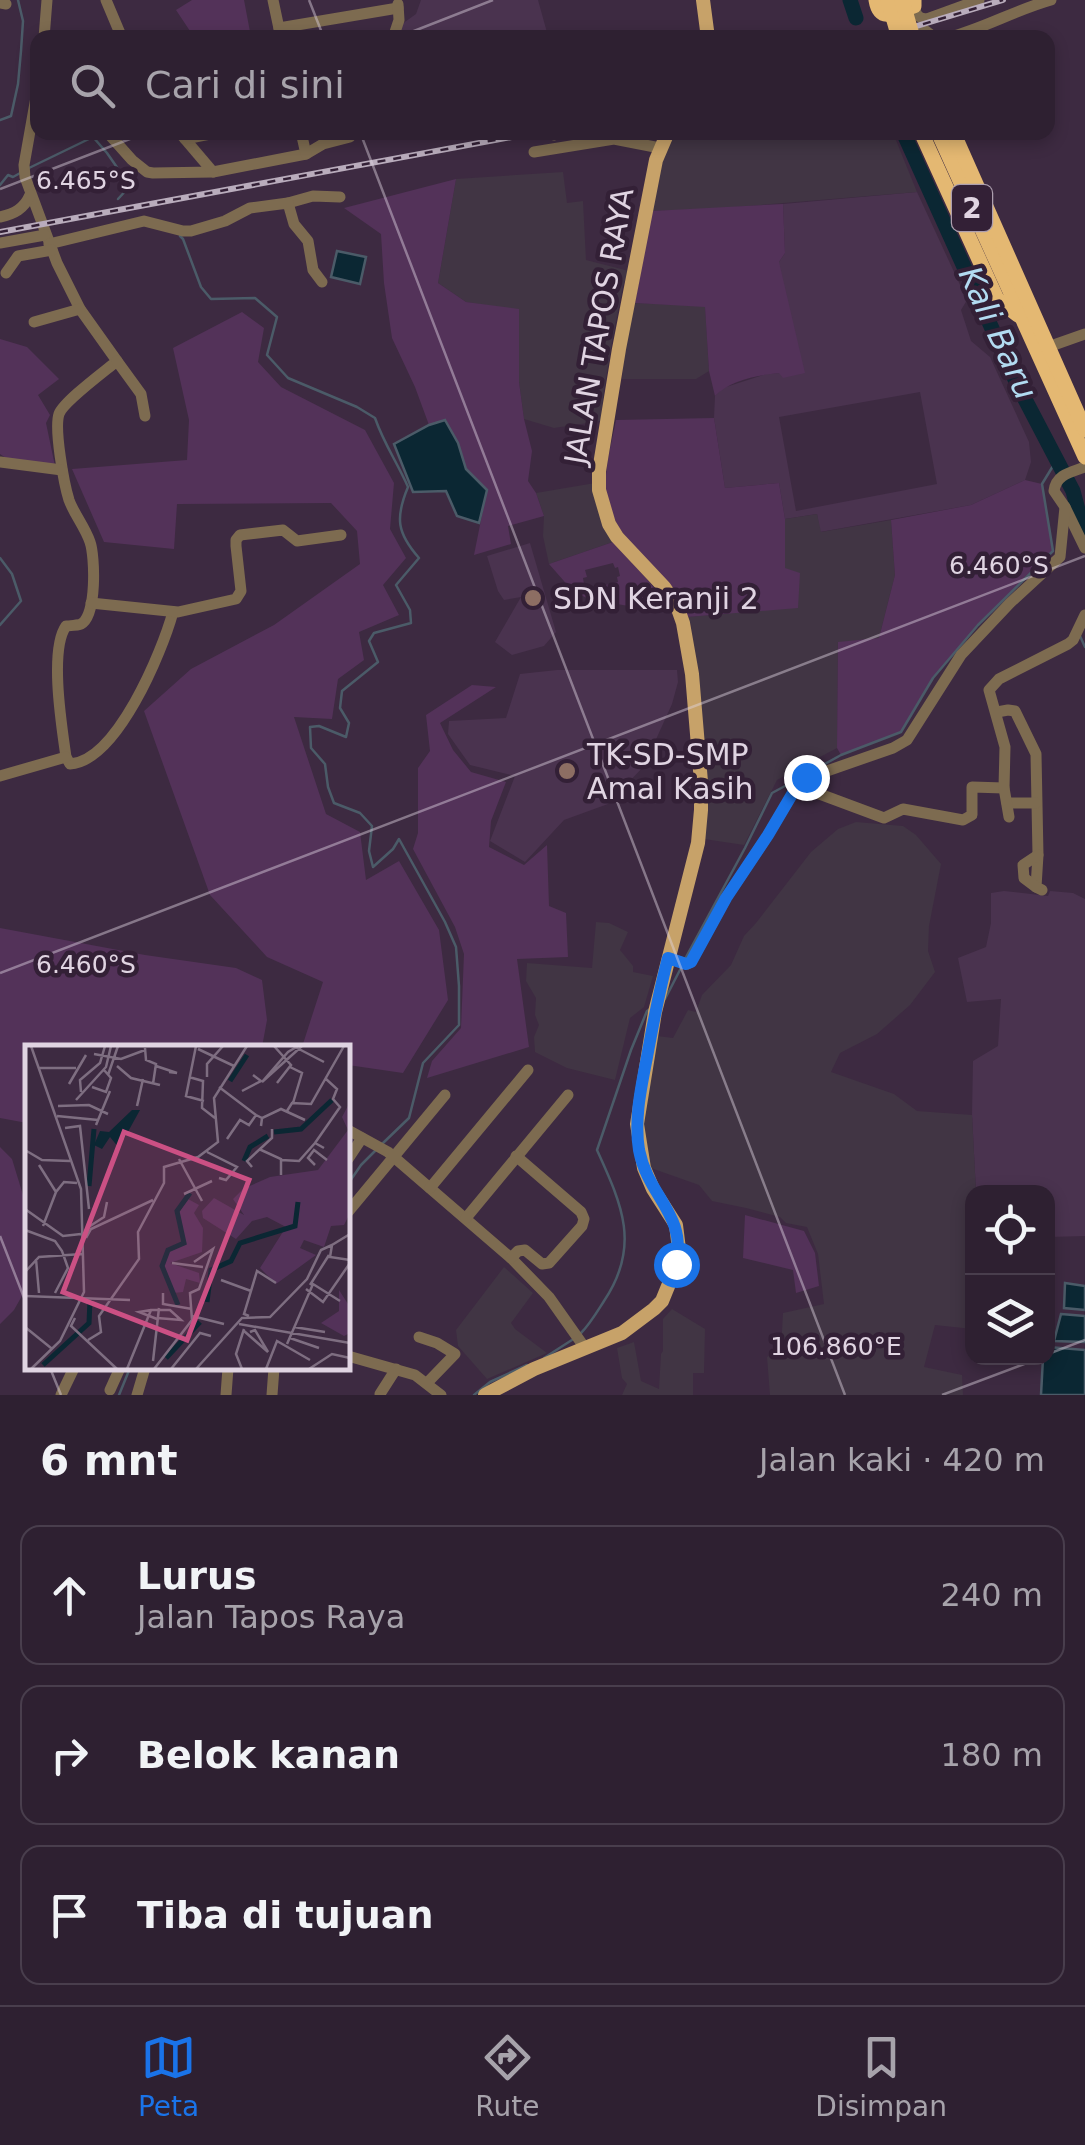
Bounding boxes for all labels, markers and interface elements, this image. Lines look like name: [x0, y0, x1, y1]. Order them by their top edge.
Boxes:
search box: [30, 30, 1055, 140]
icon: search: [65, 58, 120, 113]
text: Cari di sini: [145, 63, 345, 107]
text: 6.465°S: [36, 166, 136, 195]
street label: JALAN TAPOS RAYA: [557, 185, 641, 469]
road number: 2: [952, 185, 992, 231]
water label: Kali Baru: [951, 260, 1045, 406]
text: 6.460°S: [949, 551, 1049, 580]
place label: SDN Keranji 2: [553, 581, 759, 616]
marker: SDN Keranji 2: [522, 587, 544, 609]
place label: TK-SD-SMP Amal Kasih: [586, 737, 754, 806]
route end: [784, 755, 830, 801]
marker: TK-SD-SMP Amal Kasih: [556, 760, 578, 782]
text: 6.460°S: [36, 950, 136, 979]
inset map: [25, 1045, 350, 1370]
map controls: [965, 1185, 1055, 1365]
button: locate: [965, 1185, 1055, 1275]
route start: [654, 1242, 700, 1288]
button: layers: [965, 1275, 1055, 1365]
text: 106.860°E: [770, 1332, 902, 1361]
text: 6 mnt: [40, 1436, 178, 1485]
text: Jalan kaki · 420 m: [759, 1441, 1045, 1479]
text: Lurus: [137, 1554, 257, 1598]
icon: ahead: [42, 1568, 97, 1623]
text: 240 m: [941, 1576, 1043, 1614]
text: Jalan Tapos Raya: [137, 1598, 405, 1636]
icon: right: [42, 1728, 97, 1783]
text: Belok kanan: [137, 1733, 400, 1777]
text: 180 m: [941, 1736, 1043, 1774]
icon: arrive: [42, 1888, 97, 1943]
text: Tiba di tujuan: [137, 1893, 433, 1937]
tab: Peta: [138, 2030, 199, 2123]
tab: Rute: [475, 2030, 539, 2123]
tab: Disimpan: [815, 2030, 947, 2123]

